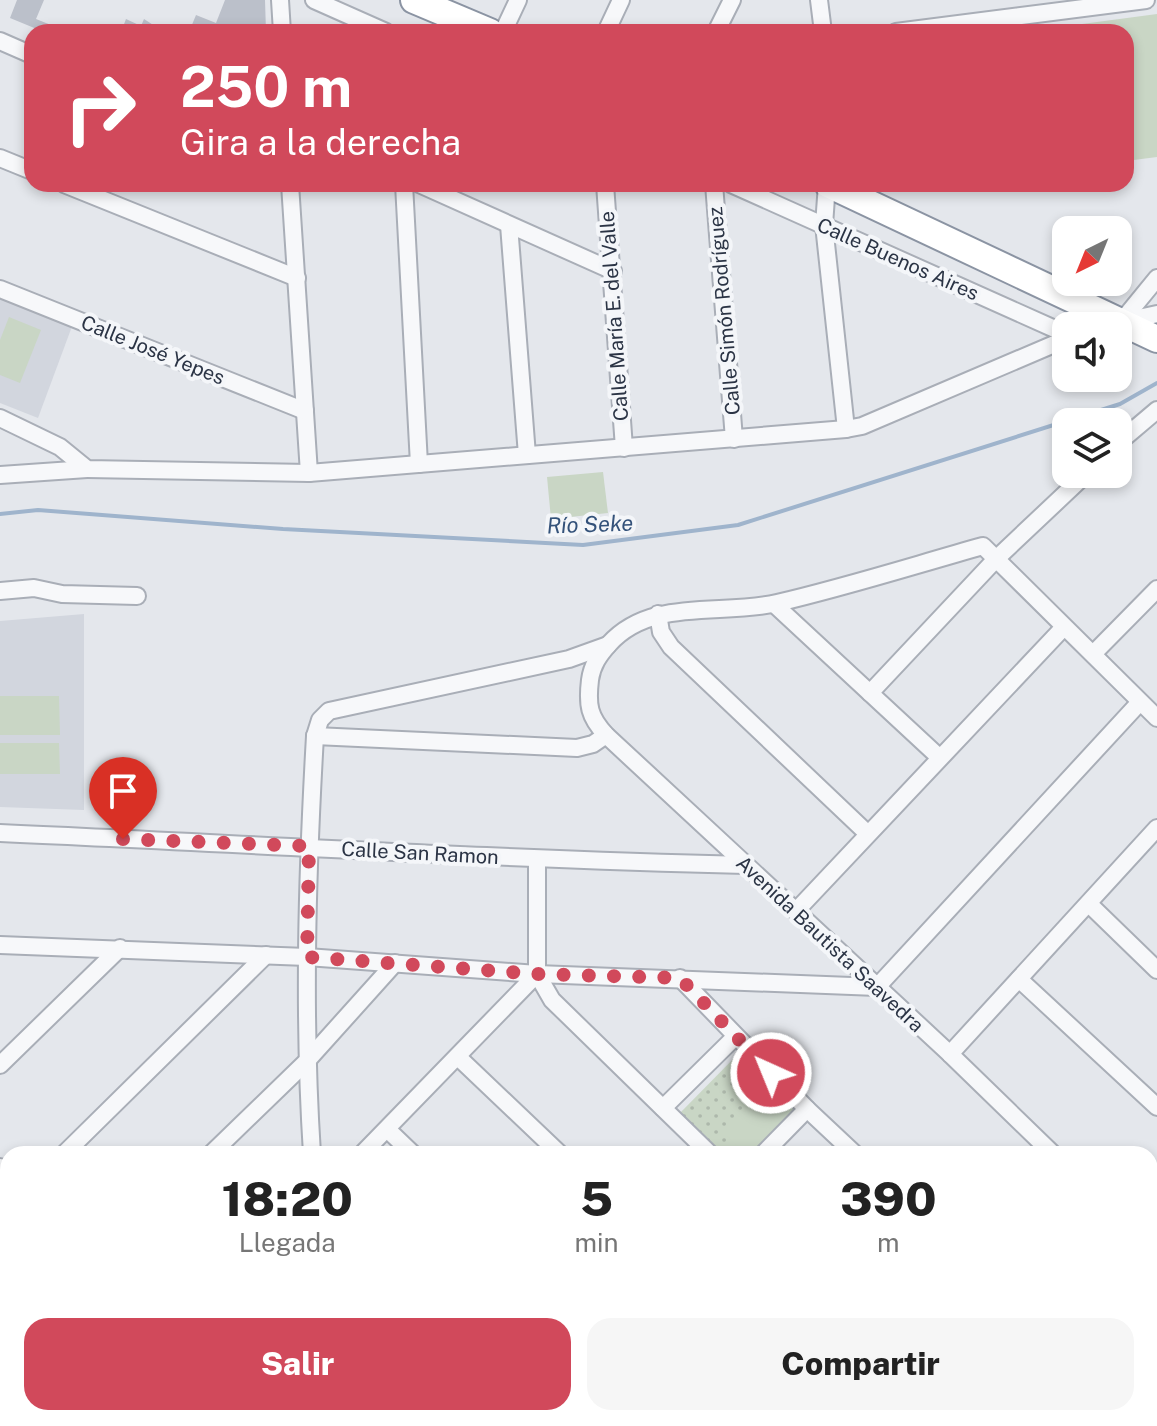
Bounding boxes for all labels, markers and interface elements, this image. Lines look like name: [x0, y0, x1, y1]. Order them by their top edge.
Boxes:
text: 250 m: [180, 54, 352, 120]
icon: right: [48, 56, 152, 160]
text: Gira a la derecha: [180, 121, 461, 163]
street label: Calle Simón Rodríguez: [703, 206, 745, 416]
street label: Calle María E. del Valle: [595, 210, 633, 422]
street label: Calle Buenos Aires: [813, 213, 983, 305]
north arrow: [1052, 216, 1132, 296]
map controls: [1052, 216, 1132, 488]
street label: Calle José Yepes: [78, 310, 228, 390]
button: sound: [1052, 312, 1132, 392]
button: layers: [1052, 408, 1132, 488]
water label: Río Seke: [546, 509, 634, 539]
pin: [89, 757, 157, 839]
icon: arrive: [101, 769, 145, 813]
street label: Calle San Ramon: [341, 837, 499, 869]
street label: Avenida Bautista Saavedra: [731, 851, 929, 1037]
position arrow: [729, 1031, 813, 1115]
text: 18:20: [221, 1170, 353, 1227]
text: 5: [580, 1170, 613, 1227]
text: 390: [840, 1170, 937, 1227]
text: Llegada: [239, 1227, 336, 1258]
text: min: [574, 1227, 619, 1258]
text: m: [877, 1227, 900, 1258]
button: Salir: [24, 1318, 571, 1410]
button: Compartir: [587, 1318, 1134, 1410]

